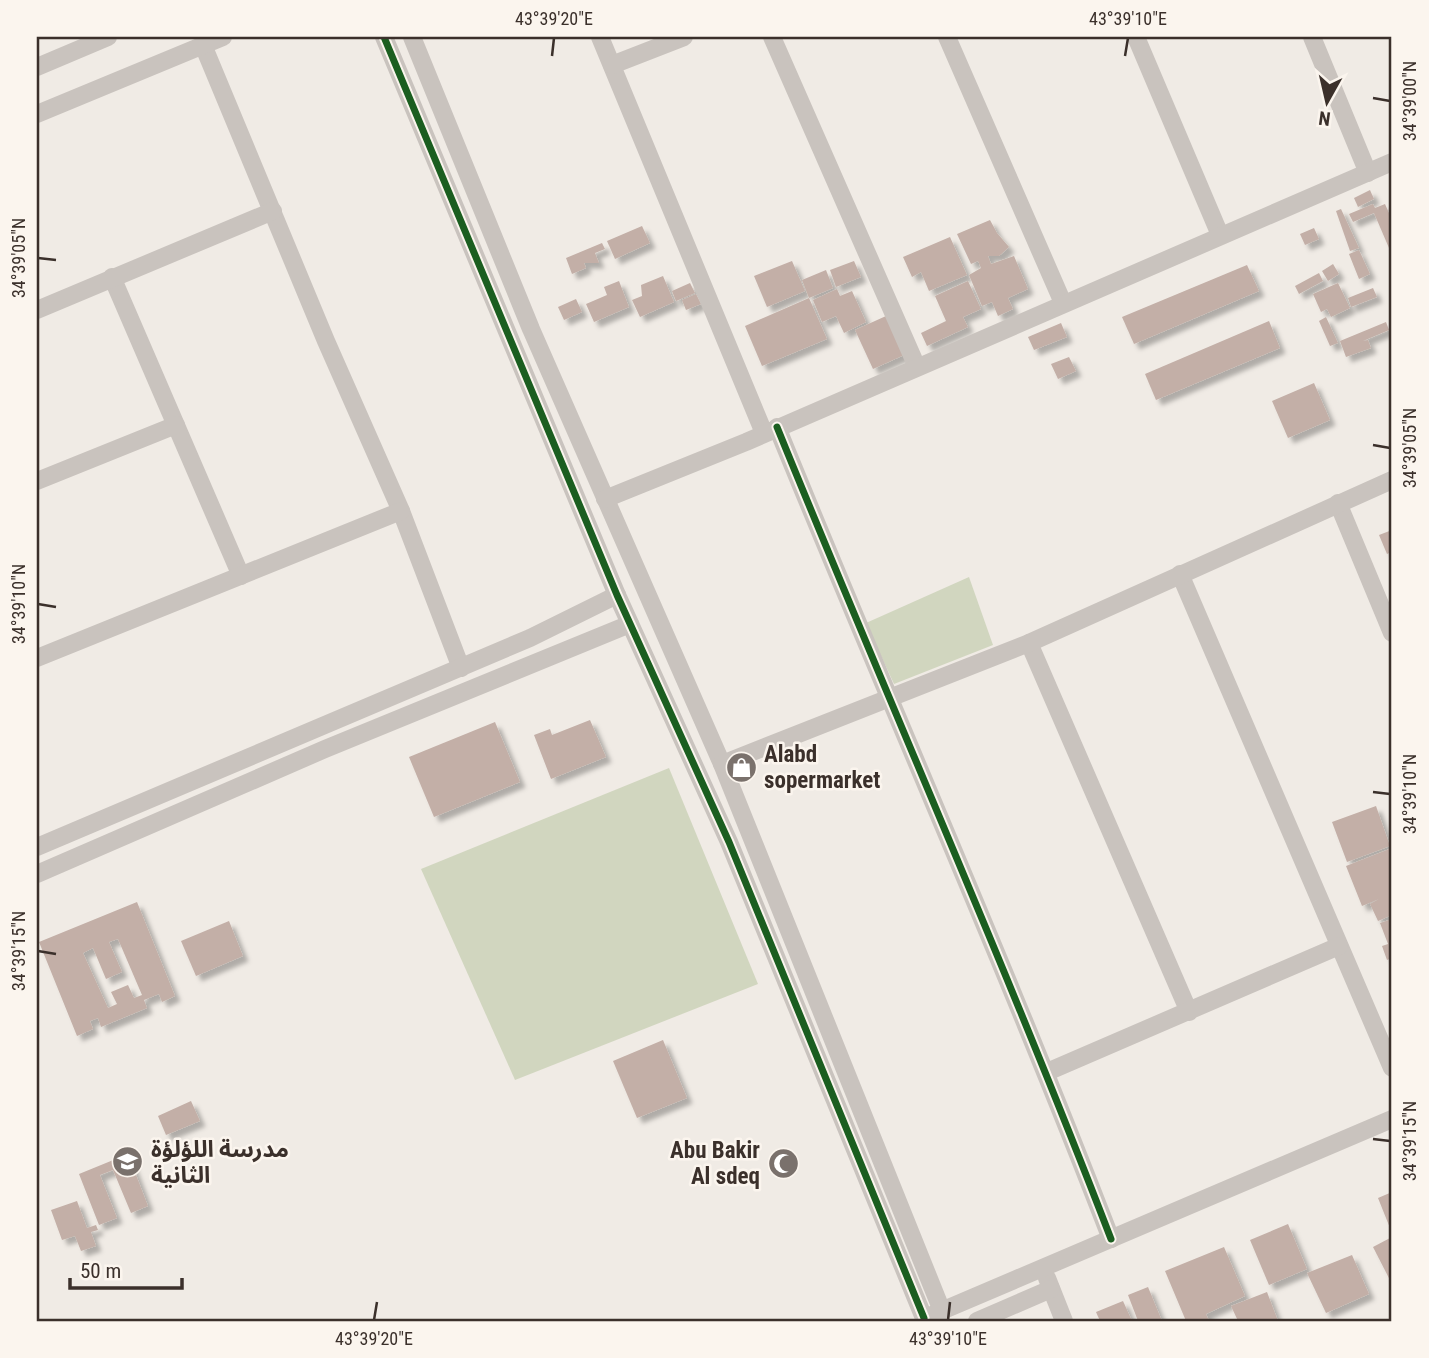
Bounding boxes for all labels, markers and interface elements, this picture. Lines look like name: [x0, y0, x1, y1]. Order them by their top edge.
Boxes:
text: 43°39'20"E: [515, 8, 593, 29]
text: 43°39'10"E: [1089, 8, 1167, 29]
text: 34°39'00"N: [1399, 61, 1420, 141]
north arrow: [1292, 66, 1362, 136]
text: N: [1317, 106, 1332, 131]
text: 34°39'05"N: [8, 218, 29, 298]
text: 34°39'05"N: [1399, 408, 1420, 488]
text: 34°39'10"N: [8, 564, 29, 644]
place label: Alabd sopermarket: [764, 741, 880, 794]
shop icon: Alabd sopermarket: [724, 750, 758, 784]
text: 34°39'10"N: [1399, 754, 1420, 834]
text: 34°39'15"N: [8, 911, 29, 991]
text: 34°39'15"N: [1399, 1101, 1420, 1181]
place label: مدرسة اللؤلؤة الثانية: [151, 1136, 289, 1189]
place label: Abu Bakir Al sdeq: [670, 1137, 760, 1190]
school or university icon: مدرسة اللؤلؤة الثانية: [111, 1145, 145, 1179]
mosque icon: Abu Bakir Al sdeq: [766, 1146, 800, 1180]
scale bar: [70, 1246, 182, 1290]
text: 50 m: [80, 1259, 121, 1283]
text: 43°39'20"E: [335, 1328, 413, 1349]
text: 43°39'10"E: [909, 1328, 987, 1349]

